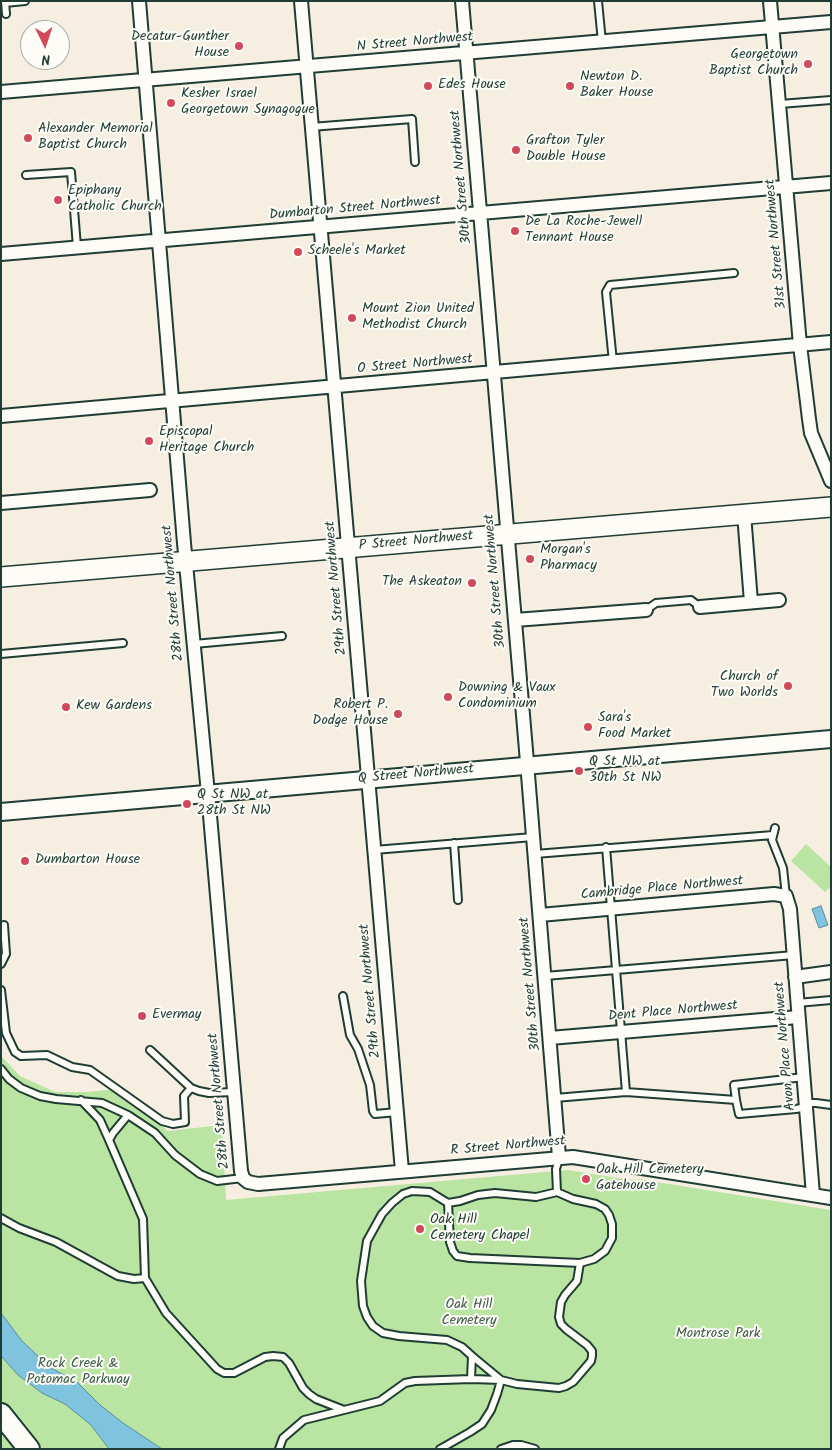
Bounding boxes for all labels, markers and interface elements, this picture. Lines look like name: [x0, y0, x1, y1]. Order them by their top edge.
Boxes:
north arrow: [20, 20, 70, 70]
place label: Decatur-Gunther House: [131, 30, 229, 62]
street label: N Street Northwest: [356, 30, 474, 56]
marker: Decatur-Gunther House: [233, 40, 245, 52]
text: N: [41, 48, 51, 70]
place label: Georgetown Baptist Church: [709, 48, 798, 80]
marker: Georgetown Baptist Church: [802, 58, 814, 70]
place label: Newton D. Baker House: [580, 70, 653, 102]
place label: Edes House: [438, 78, 506, 94]
marker: Edes House: [422, 80, 434, 92]
marker: Newton D. Baker House: [564, 80, 576, 92]
place label: Kesher Israel Georgetown Synagogue: [181, 87, 315, 120]
marker: Kesher Israel Georgetown Synagogue: [165, 97, 177, 109]
street label: 30th Street Northwest: [448, 109, 476, 245]
place label: Alexander Memorial Baptist Church: [38, 122, 153, 154]
marker: Alexander Memorial Baptist Church: [22, 132, 34, 144]
place label: Grafton Tyler Double House: [526, 134, 606, 166]
marker: Grafton Tyler Double House: [510, 144, 522, 156]
street label: 31st Street Northwest: [763, 178, 791, 310]
place label: Epiphany Catholic Church: [68, 184, 162, 216]
street label: Dumbarton Street Northwest: [269, 193, 441, 225]
marker: Epiphany Catholic Church: [52, 194, 64, 206]
place label: De La Roche-Jewell Tennant House: [525, 215, 642, 248]
marker: De La Roche-Jewell Tennant House: [509, 225, 521, 237]
place label: Scheele's Market: [308, 244, 406, 260]
marker: Scheele's Market: [292, 246, 304, 258]
place label: Mount Zion United Methodist Church: [362, 302, 474, 334]
marker: Mount Zion United Methodist Church: [346, 312, 358, 324]
street label: O Street Northwest: [357, 352, 473, 378]
place label: Episcopal Heritage Church: [159, 425, 254, 458]
marker: Episcopal Heritage Church: [143, 435, 155, 447]
street label: 30th Street Northwest: [482, 513, 510, 649]
street label: 29th Street Northwest: [323, 520, 351, 656]
street label: 28th Street Northwest: [160, 524, 188, 662]
street label: P Street Northwest: [358, 529, 474, 555]
place label: Morgan's Pharmacy: [540, 543, 597, 576]
marker: Morgan's Pharmacy: [524, 553, 536, 565]
place label: The Askeaton: [382, 575, 462, 591]
marker: The Askeaton: [466, 577, 478, 589]
place label: Church of Two Worlds: [711, 670, 778, 702]
marker: Church of Two Worlds: [782, 680, 794, 692]
place label: Downing & Vaux Condominium: [458, 681, 556, 714]
marker: Downing & Vaux Condominium: [442, 691, 454, 703]
place label: Robert P. Dodge House: [312, 698, 388, 730]
place label: Kew Gardens: [76, 699, 152, 715]
marker: Kew Gardens: [60, 701, 72, 713]
marker: Robert P. Dodge House: [392, 708, 404, 720]
place label: Sara's Food Market: [598, 711, 671, 744]
marker: Sara's Food Market: [582, 721, 594, 733]
place label: Q St NW at 30th St NW: [589, 755, 661, 788]
street label: Q Street Northwest: [357, 762, 475, 788]
marker: Q St NW at 30th St NW: [573, 765, 585, 777]
place label: Q St NW at 28th St NW: [197, 788, 271, 820]
marker: Q St NW at 28th St NW: [181, 798, 193, 810]
place label: Dumbarton House: [35, 853, 140, 869]
marker: Dumbarton House: [19, 855, 31, 867]
street label: Cambridge Place Northwest: [580, 874, 744, 904]
street label: 30th Street Northwest: [517, 916, 545, 1052]
street label: 29th Street Northwest: [357, 923, 385, 1059]
street label: Avon Place Northwest: [772, 980, 800, 1112]
street label: Dent Place Northwest: [607, 998, 739, 1026]
place label: Evermay: [152, 1008, 201, 1024]
marker: Evermay: [136, 1010, 148, 1022]
street label: 28th Street Northwest: [206, 1032, 234, 1170]
street label: R Street Northwest: [450, 1134, 566, 1160]
place label: Oak Hill Cemetery Gatehouse: [596, 1163, 704, 1196]
marker: Oak Hill Cemetery Gatehouse: [580, 1173, 592, 1185]
place label: Oak Hill Cemetery Chapel: [430, 1213, 530, 1246]
marker: Oak Hill Cemetery Chapel: [414, 1223, 426, 1235]
park label: Oak Hill Cemetery: [441, 1298, 497, 1330]
park label: Montrose Park: [676, 1327, 760, 1343]
park label: Rock Creek & Potomac Parkway: [26, 1357, 130, 1390]

